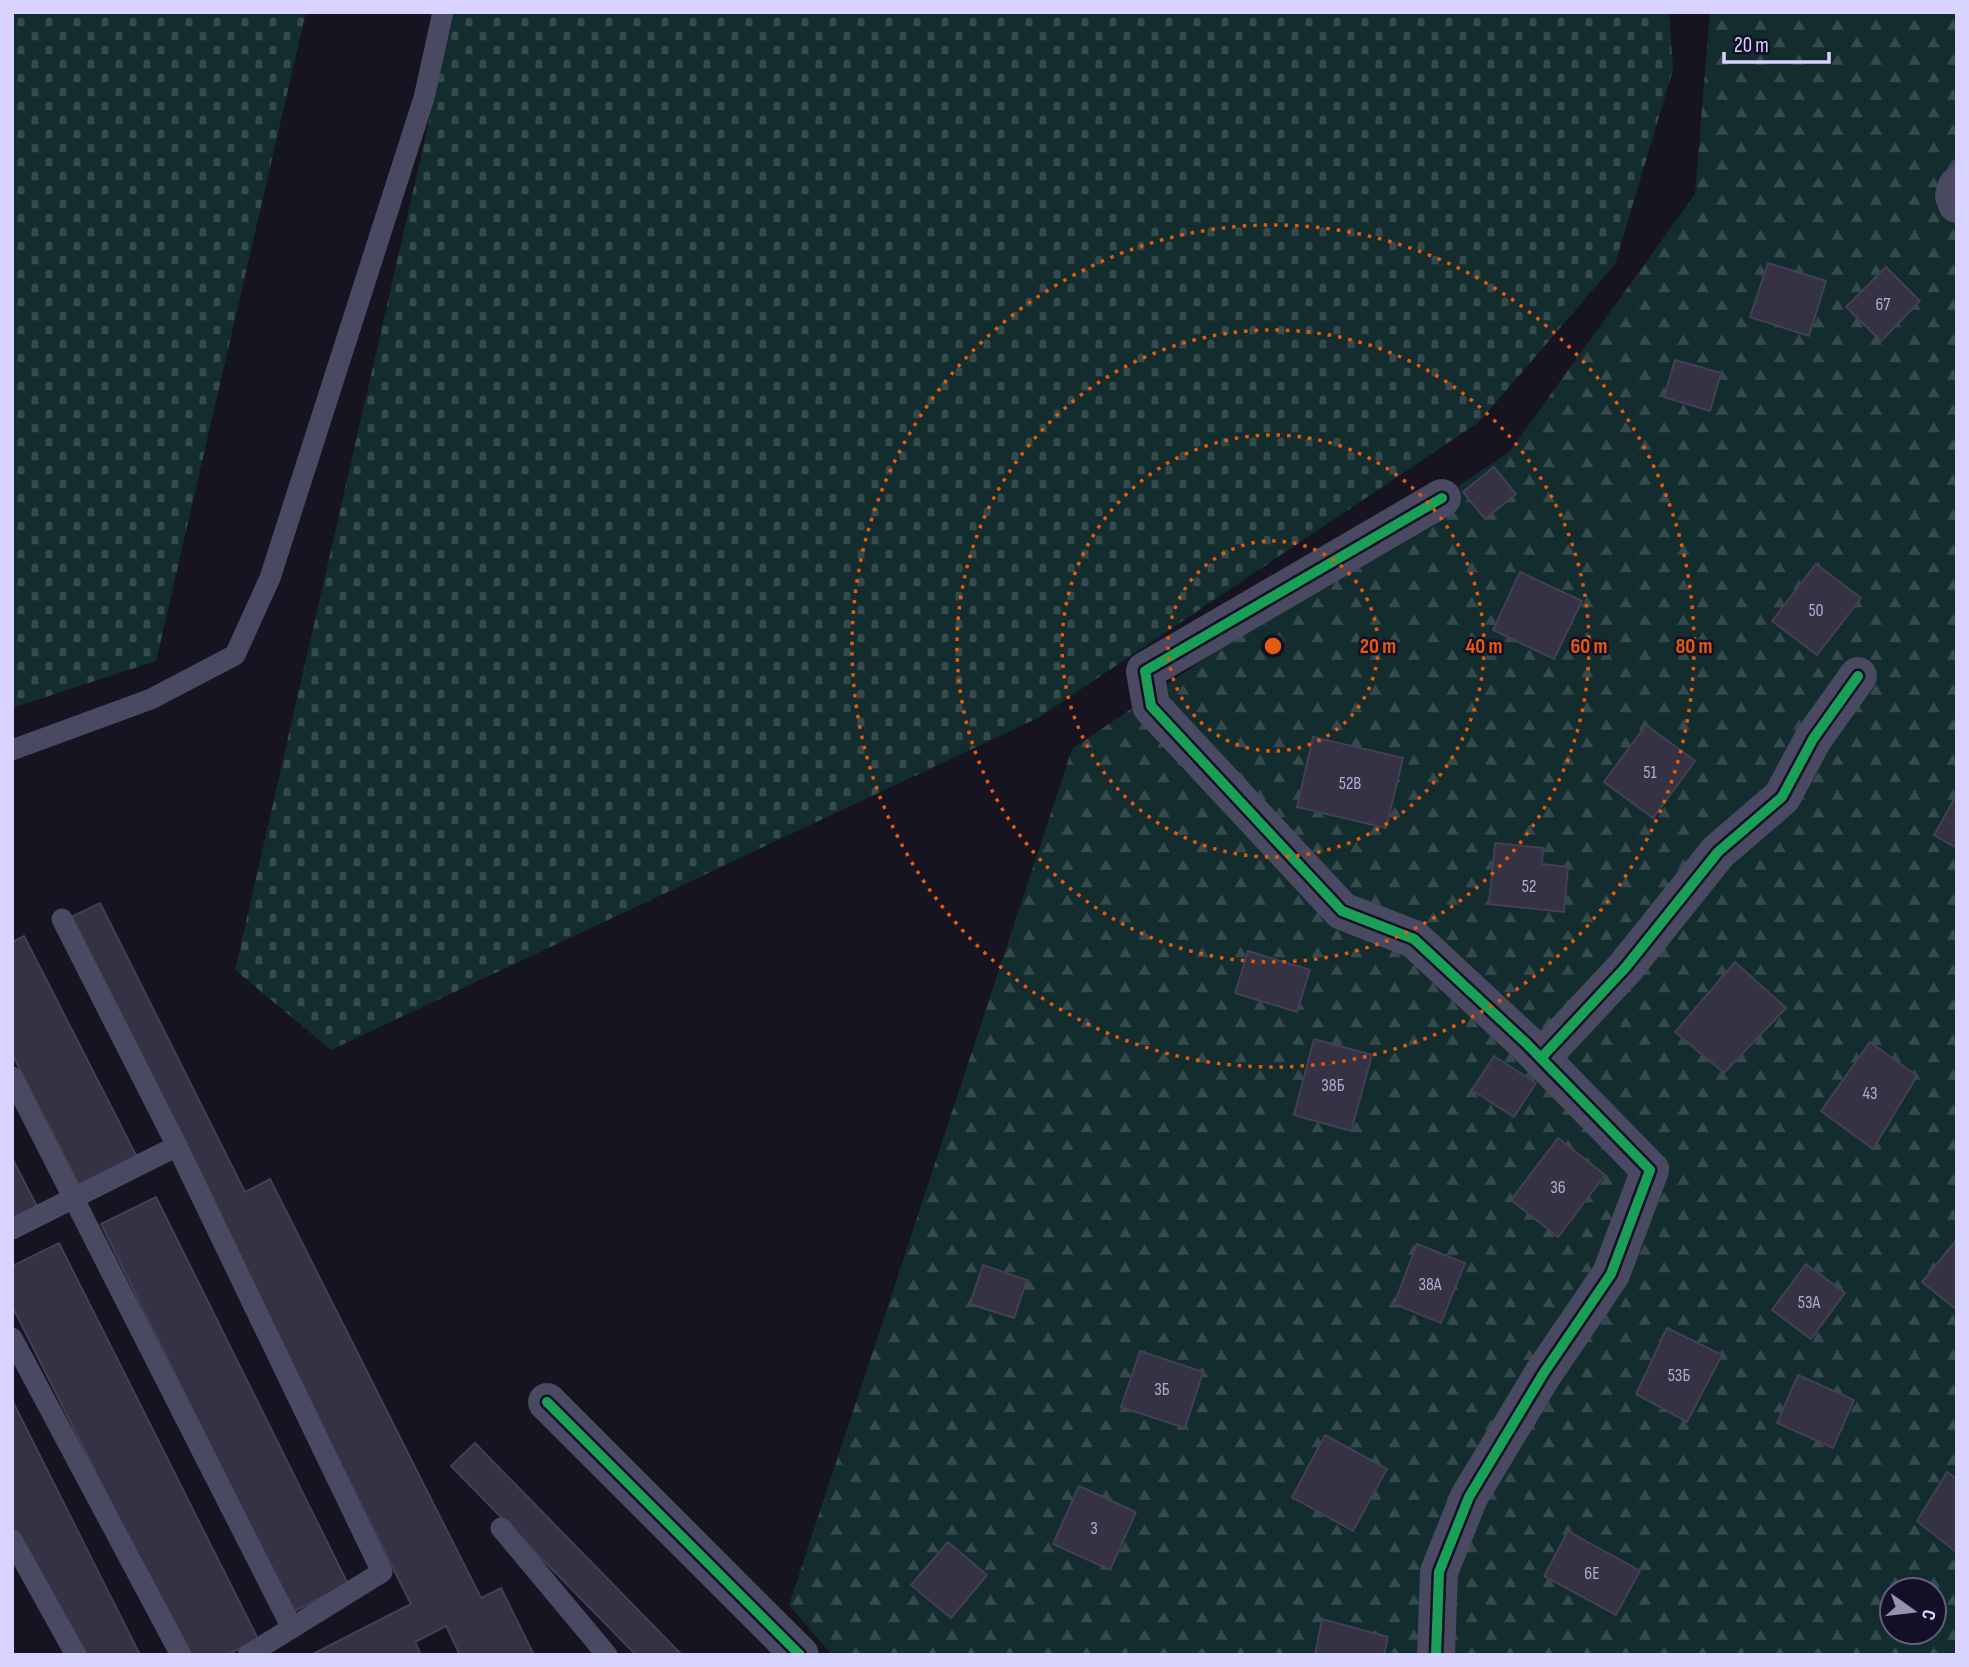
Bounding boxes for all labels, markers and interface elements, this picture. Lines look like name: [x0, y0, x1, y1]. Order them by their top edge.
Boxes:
scale bar: [1724, 21, 1829, 65]
text: 20 m: [1734, 33, 1769, 58]
house number: 67: [1875, 294, 1891, 315]
house number: 50: [1808, 600, 1824, 621]
centre of rings: [1261, 634, 1285, 658]
text: 20 m: [1360, 634, 1396, 659]
text: 40 m: [1466, 634, 1502, 659]
text: 60 m: [1570, 634, 1608, 659]
text: 80 m: [1675, 634, 1713, 659]
house number: 51: [1643, 762, 1657, 783]
house number: 52В: [1339, 773, 1361, 794]
house number: 52: [1522, 876, 1536, 897]
house number: 38Б: [1321, 1075, 1345, 1096]
house number: 43: [1862, 1083, 1878, 1104]
house number: 36: [1550, 1177, 1566, 1198]
house number: 38А: [1418, 1274, 1442, 1295]
house number: 53А: [1798, 1292, 1821, 1313]
house number: 53Б: [1668, 1365, 1690, 1386]
house number: 3Б: [1154, 1379, 1170, 1400]
house number: 3: [1090, 1518, 1098, 1539]
house number: 6Е: [1584, 1563, 1600, 1584]
north arrow: [1878, 1576, 1948, 1646]
text: С: [1916, 1607, 1940, 1623]

